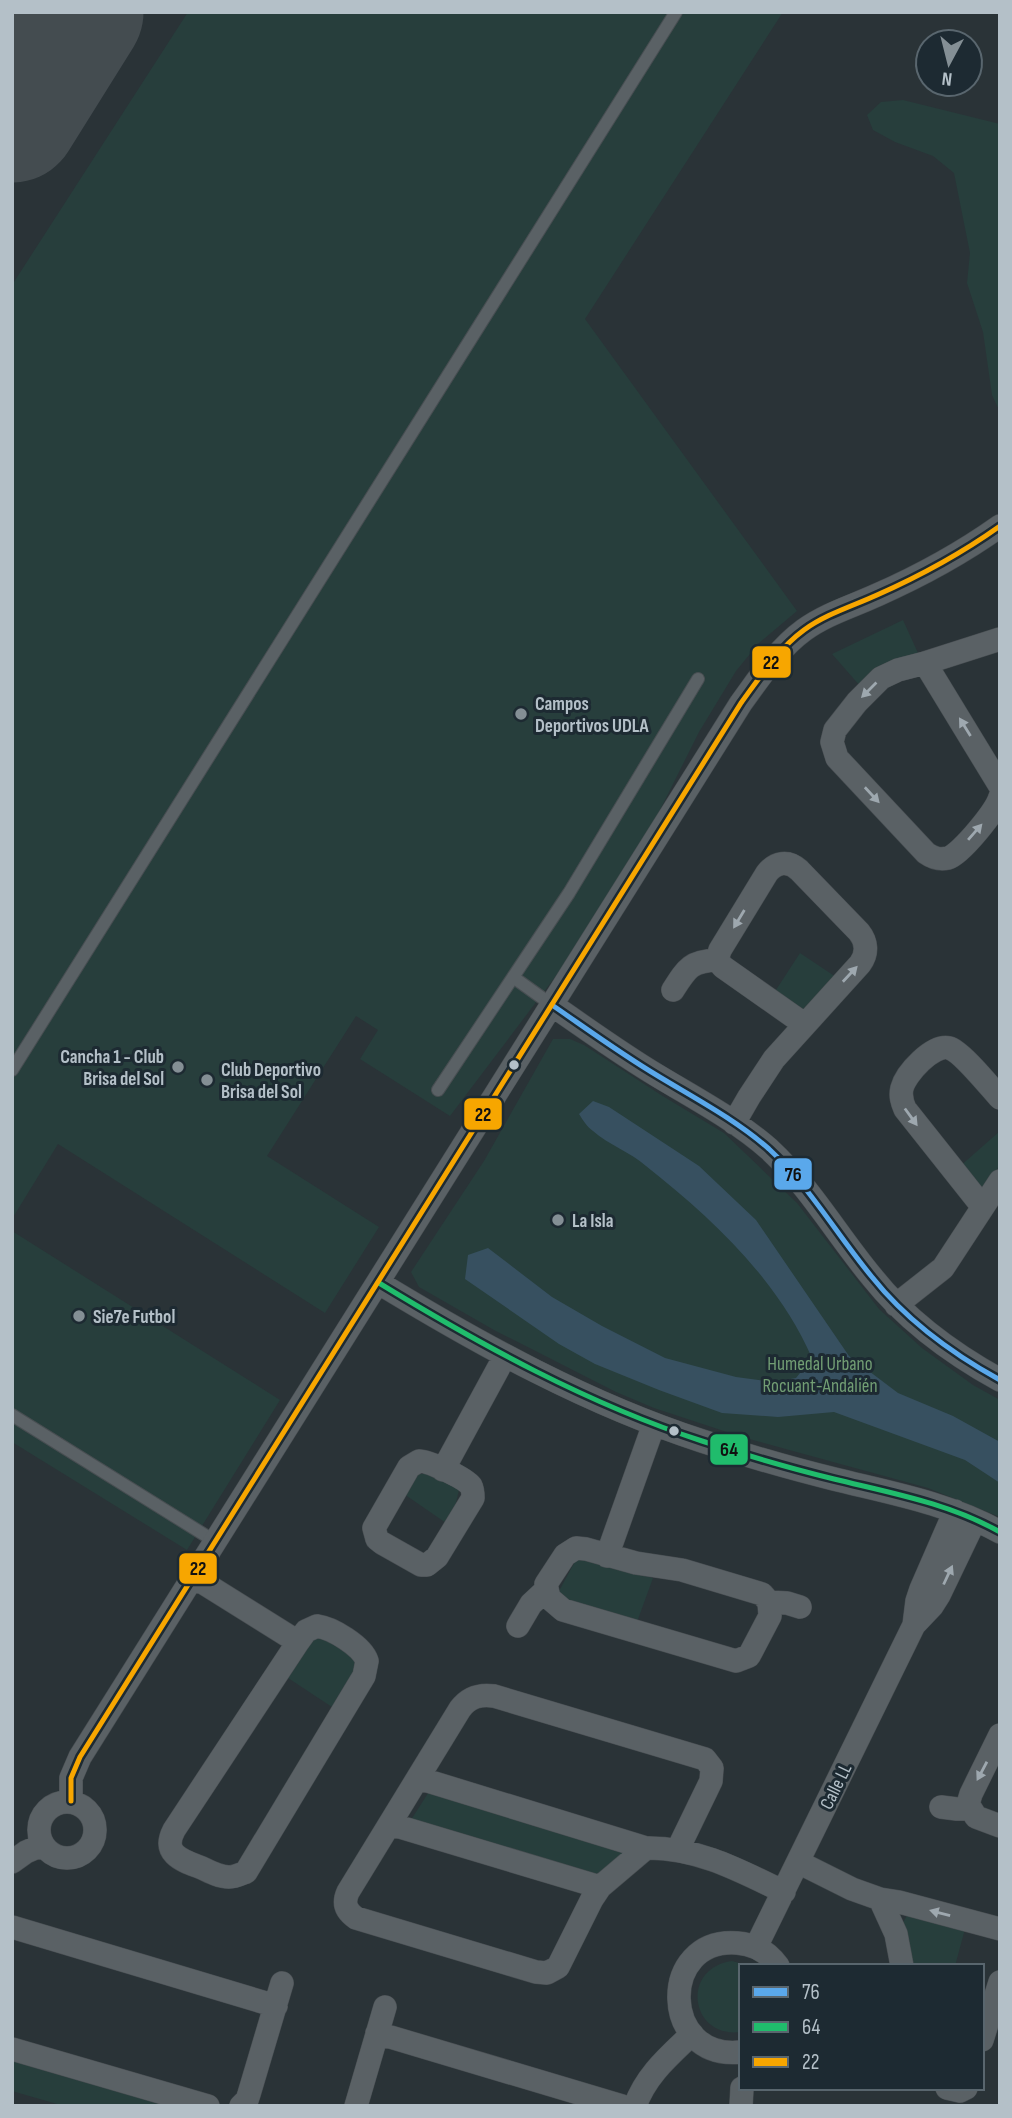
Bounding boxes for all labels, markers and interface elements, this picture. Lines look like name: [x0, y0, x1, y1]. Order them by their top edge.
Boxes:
north arrow: [914, 28, 984, 98]
text: N: [941, 66, 954, 90]
line badge: 22: [751, 645, 792, 679]
text: 22: [763, 652, 779, 675]
one-way arrow: [860, 682, 877, 699]
place label: Campos Deportivos UDLA: [535, 693, 650, 738]
marker: Campos Deportivos UDLA: [513, 706, 529, 722]
one-way arrow: [958, 718, 971, 737]
one-way arrow: [864, 786, 880, 804]
one-way arrow: [967, 823, 983, 841]
one-way arrow: [732, 910, 745, 929]
one-way arrow: [842, 966, 858, 983]
place label: Cancha 1 - Club Brisa del Sol: [60, 1046, 164, 1091]
unlabelled marker: [507, 1058, 521, 1072]
marker: Cancha 1 - Club Brisa del Sol: [170, 1059, 186, 1075]
place label: Club Deportivo Brisa del Sol: [221, 1059, 321, 1104]
marker: Club Deportivo Brisa del Sol: [199, 1072, 215, 1088]
line badge: 22: [463, 1097, 503, 1131]
text: 22: [475, 1104, 491, 1127]
one-way arrow: [904, 1108, 918, 1126]
line badge: 76: [773, 1157, 813, 1191]
text: 76: [784, 1164, 802, 1187]
place label: La Isla: [572, 1210, 613, 1233]
marker: La Isla: [550, 1212, 566, 1228]
place label: Sie7e Futbol: [93, 1306, 175, 1329]
marker: Sie7e Futbol: [71, 1308, 87, 1324]
park label: Humedal Urbano Rocuant-Andalién: [762, 1353, 878, 1398]
unlabelled marker: [667, 1424, 681, 1438]
line badge: 64: [709, 1433, 749, 1466]
text: 64: [720, 1439, 738, 1462]
line badge: 22: [178, 1552, 218, 1585]
text: 22: [190, 1558, 206, 1581]
one-way arrow: [942, 1565, 954, 1585]
street label: Calle LL: [815, 1760, 857, 1813]
one-way arrow: [976, 1761, 988, 1781]
one-way arrow: [929, 1907, 951, 1918]
legend: [739, 1964, 984, 2090]
text: 76: [802, 1980, 820, 2005]
text: 64: [802, 2015, 821, 2040]
text: 22: [802, 2050, 819, 2075]

